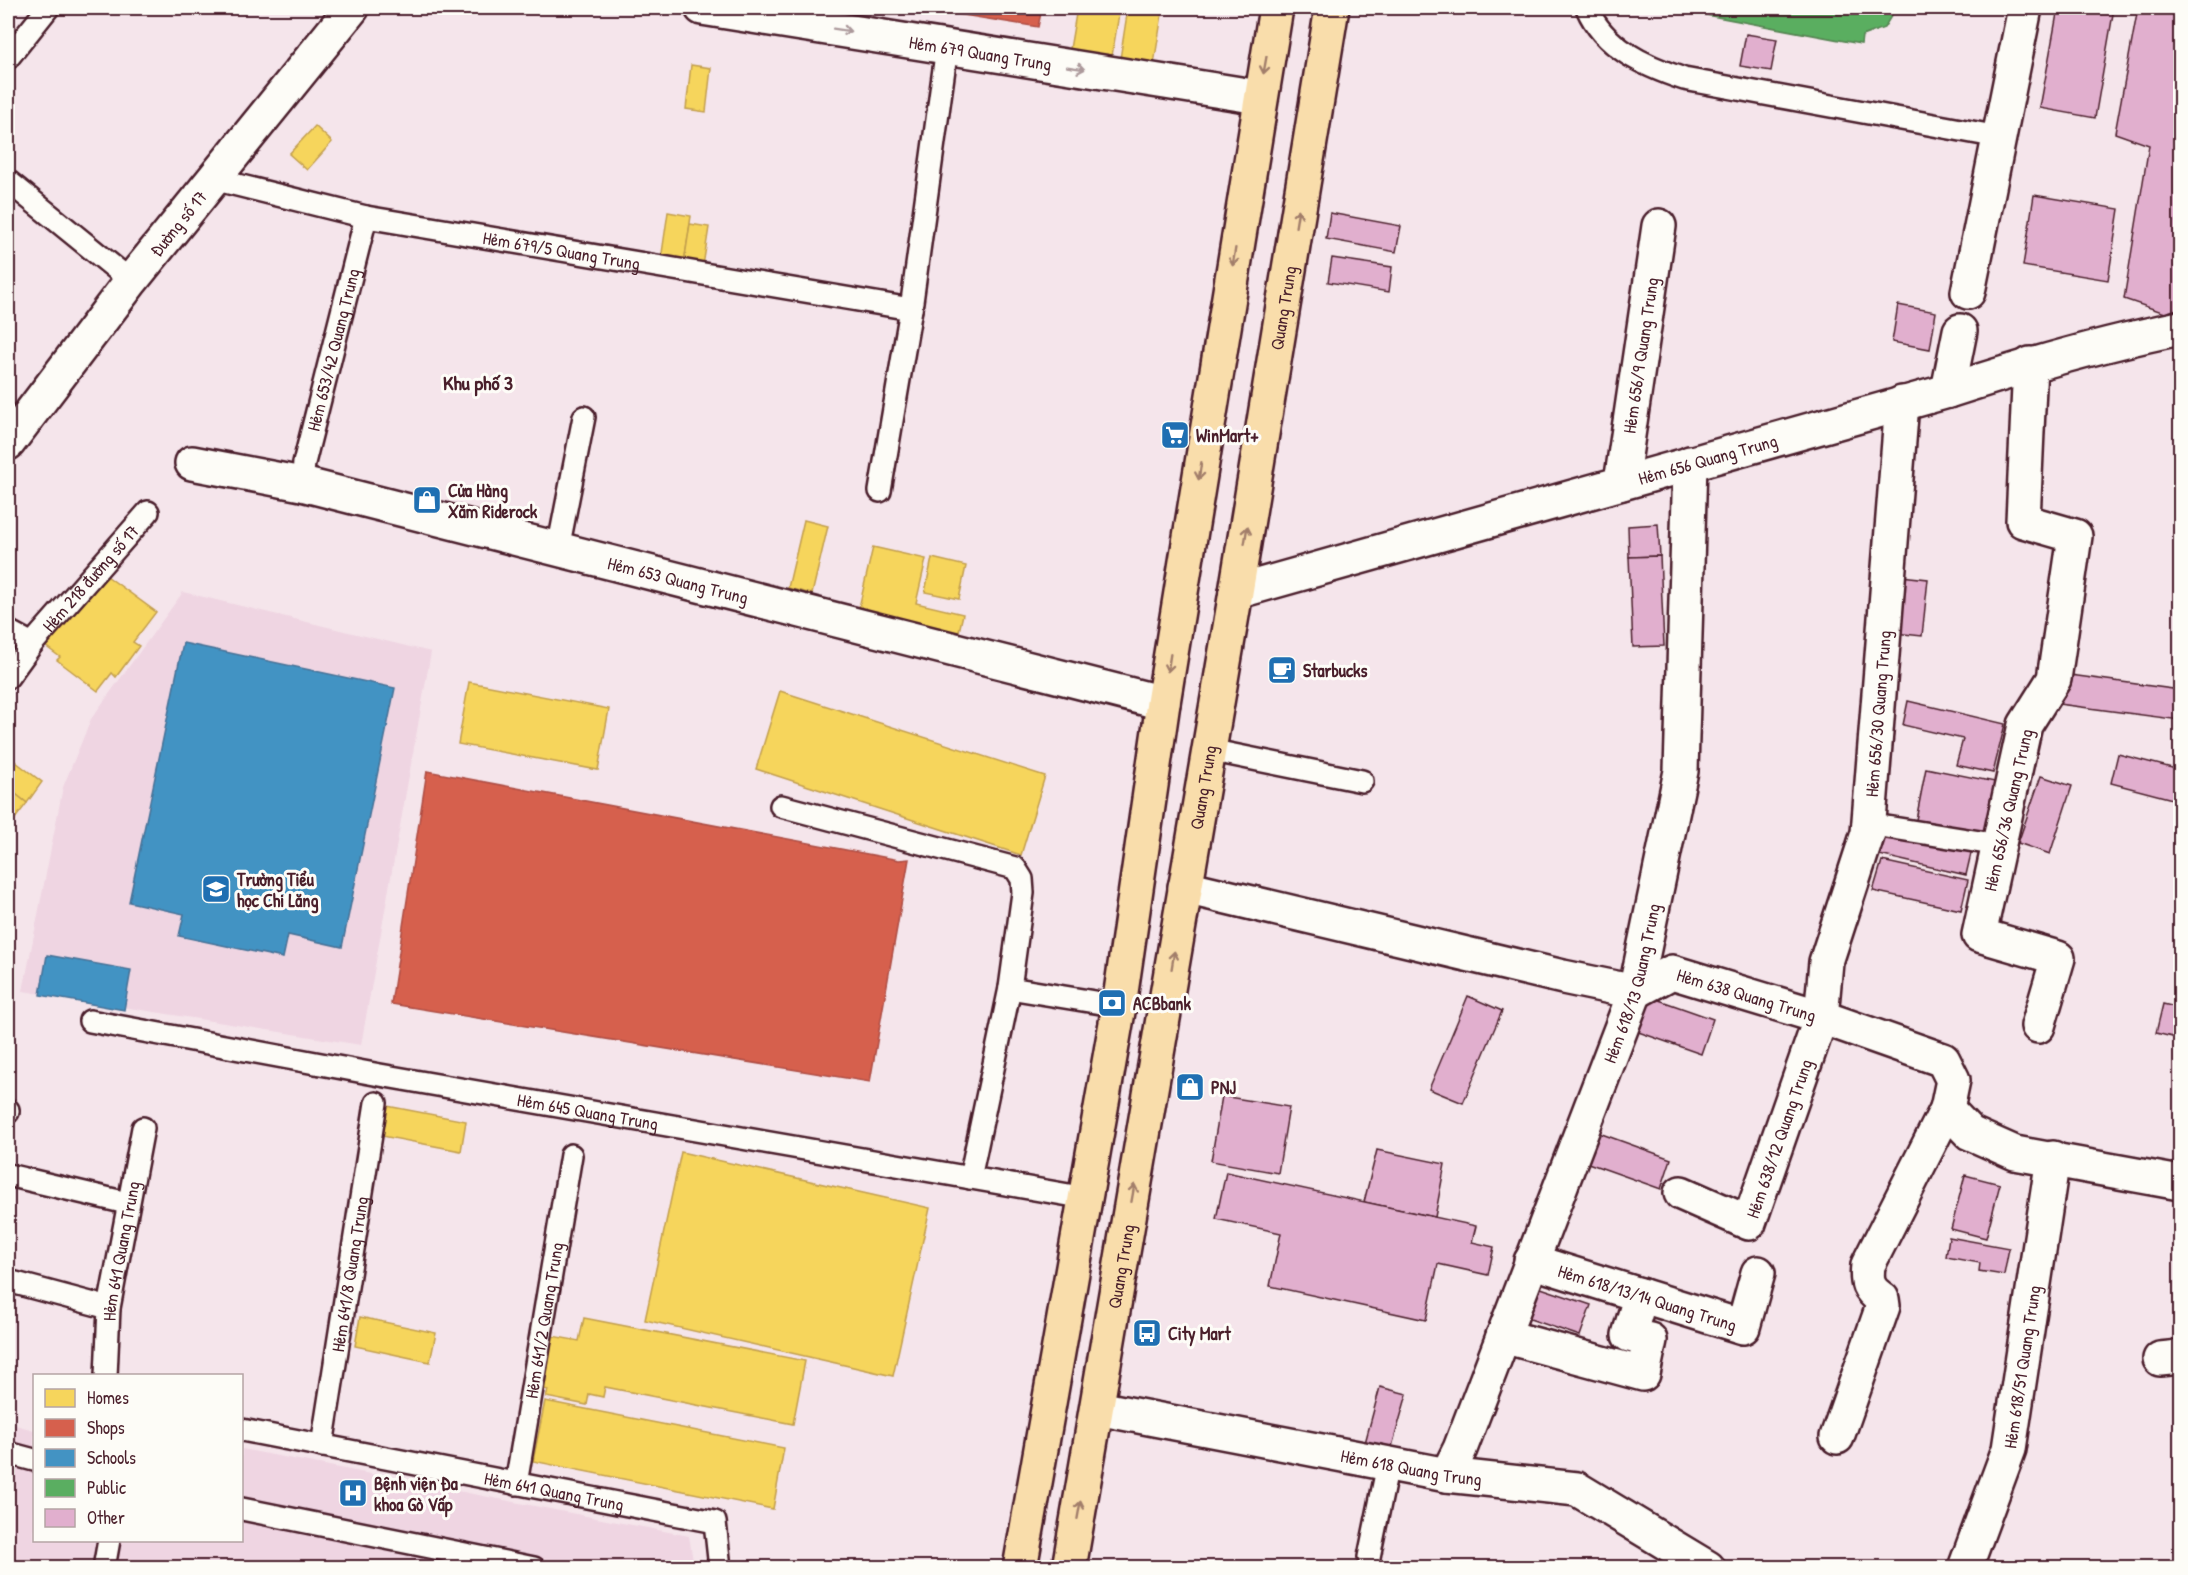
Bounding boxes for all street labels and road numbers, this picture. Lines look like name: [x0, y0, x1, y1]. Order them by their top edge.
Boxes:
street label: Hẻm 679 Quang Trung: [907, 29, 1054, 76]
street label: Đường số 17: [144, 185, 212, 261]
street label: Hẻm 679/5 Quang Trung: [481, 224, 642, 276]
street label: Quang Trung: [1263, 264, 1302, 352]
street label: Hẻm 653/42 Quang Trung: [300, 266, 365, 434]
street label: Hẻm 656/9 Quang Trung: [1616, 276, 1664, 435]
street label: Hẻm 656 Quang Trung: [1635, 427, 1780, 490]
street label: Hẻm 218 đường số 17: [36, 519, 144, 637]
street label: Hẻm 653 Quang Trung: [605, 550, 751, 610]
street label: Hẻm 656/30 Quang Trung: [1858, 630, 1896, 798]
street label: Hẻm 656/36 Quang Trung: [1977, 726, 2039, 894]
street label: Quang Trung: [1183, 743, 1222, 831]
street label: Hẻm 618/13 Quang Trung: [1597, 901, 1666, 1066]
street label: Hẻm 638 Quang Trung: [1674, 962, 1819, 1027]
street label: Hẻm 638/12 Quang Trung: [1739, 1055, 1818, 1221]
street label: Hẻm 645 Quang Trung: [515, 1087, 660, 1136]
street label: Hẻm 641 Quang Trung: [96, 1179, 145, 1321]
street label: Hẻm 641/8 Quang Trung: [324, 1195, 374, 1354]
street label: Quang Trung: [1101, 1222, 1140, 1310]
street label: Hẻm 641/2 Quang Trung: [518, 1240, 569, 1400]
street label: Hẻm 618/13/14 Quang Trung: [1555, 1258, 1740, 1337]
street label: Hẻm 618/51 Quang Trung: [1997, 1284, 2046, 1450]
street label: Hẻm 618 Quang Trung: [1339, 1442, 1483, 1491]
street label: Hẻm 641 Quang Trung: [482, 1465, 626, 1517]

